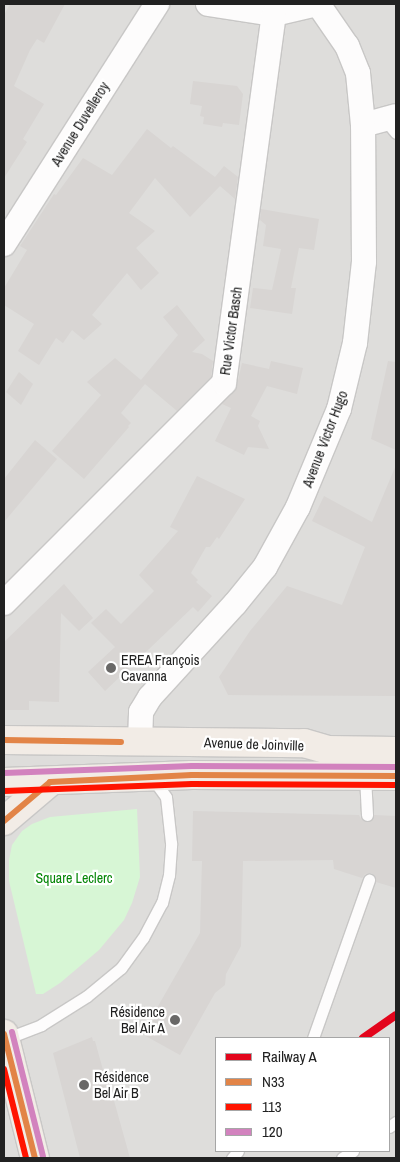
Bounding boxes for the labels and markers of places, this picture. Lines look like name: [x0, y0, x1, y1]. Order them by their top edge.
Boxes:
place label: EREA François Cavanna: [121, 652, 200, 684]
marker: EREA François Cavanna: [105, 662, 117, 674]
place label: Résidence Bel Air A: [110, 1004, 165, 1036]
marker: Résidence Bel Air A: [169, 1014, 181, 1026]
place label: Résidence Bel Air B: [94, 1069, 149, 1102]
marker: Résidence Bel Air B: [78, 1079, 90, 1091]

